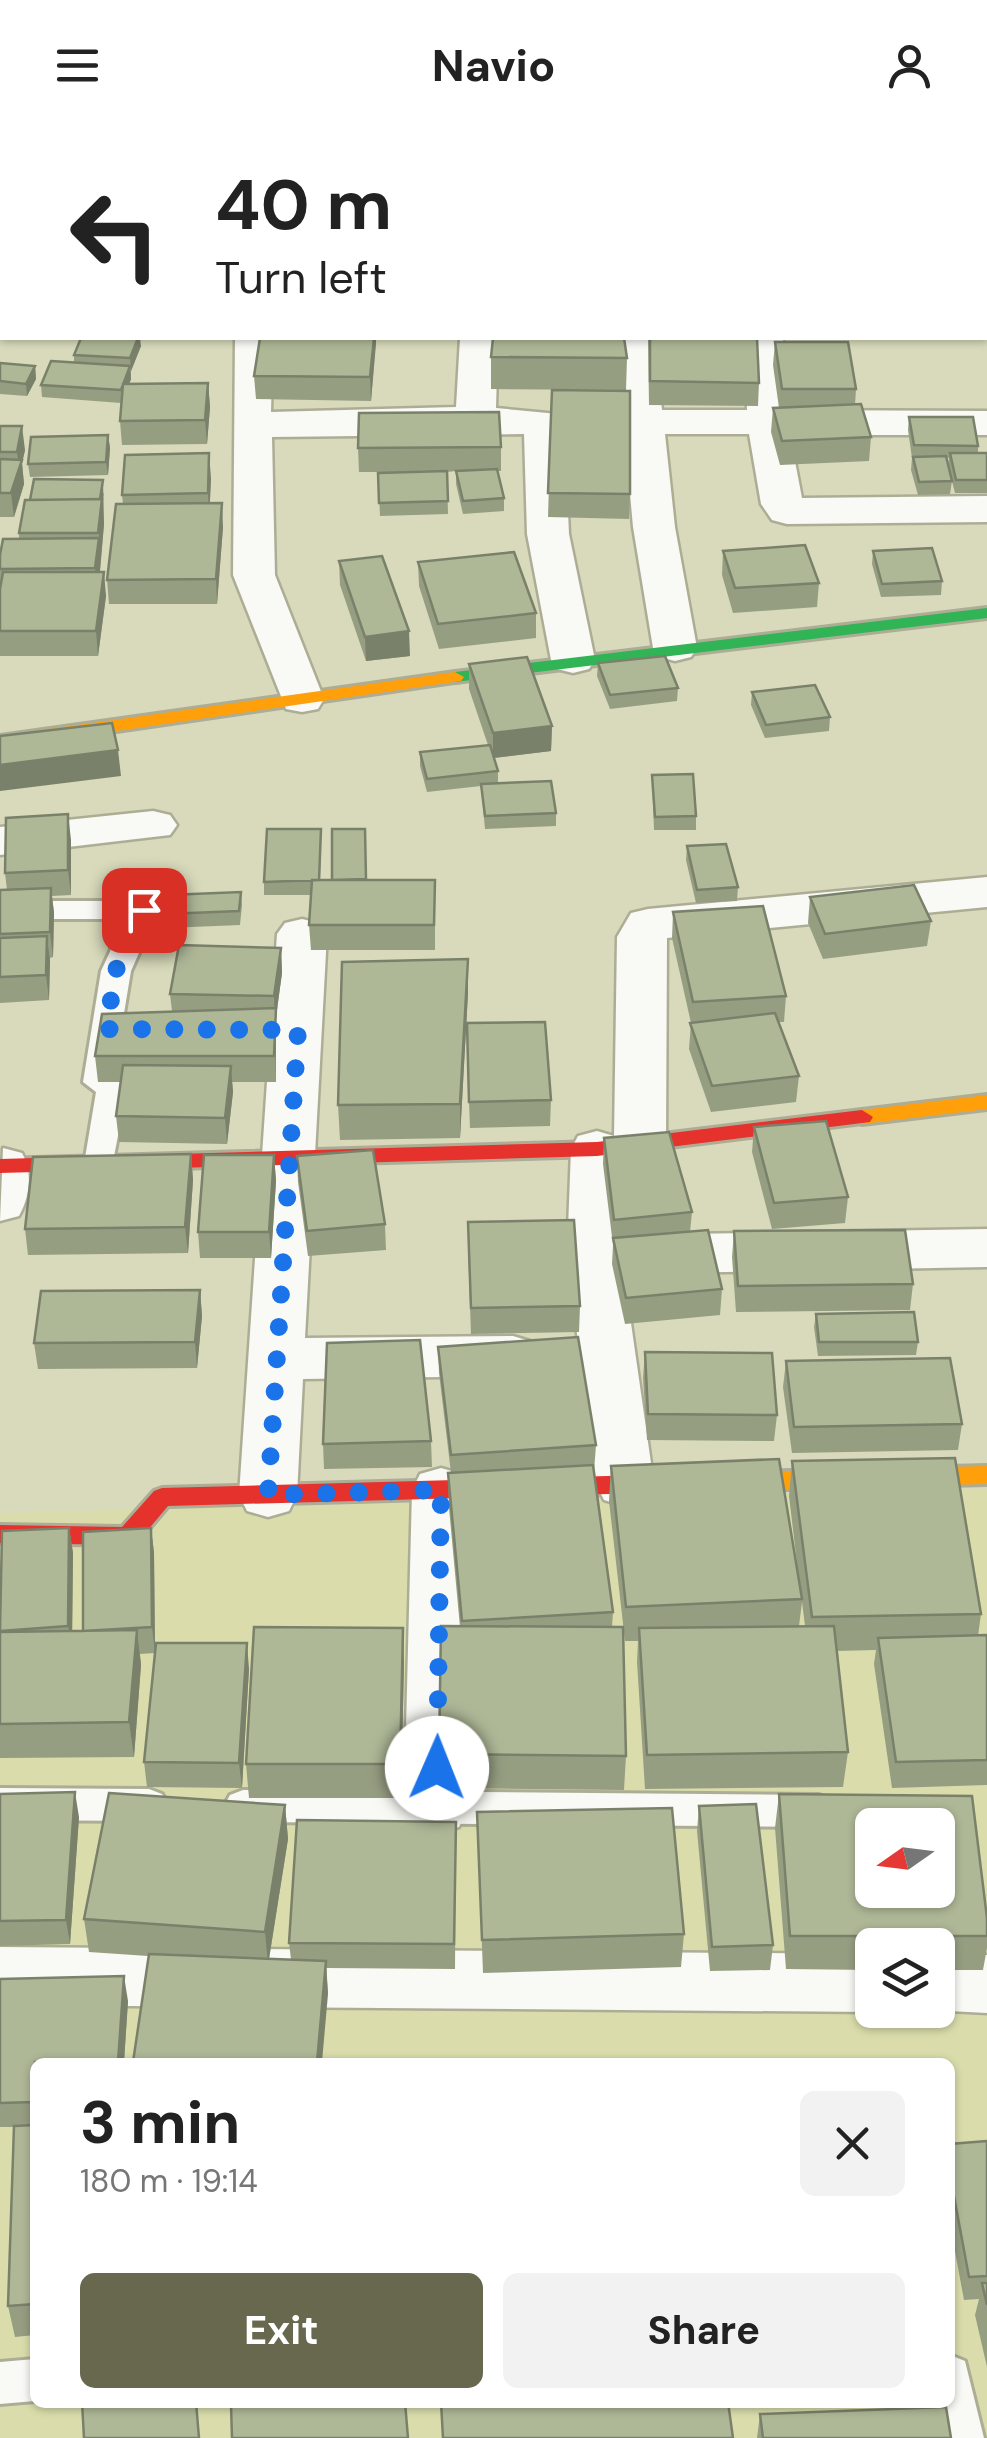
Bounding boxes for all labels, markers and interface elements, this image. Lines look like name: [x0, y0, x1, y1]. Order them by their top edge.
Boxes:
text: Navio: [432, 36, 555, 95]
icon: menu: [50, 38, 105, 93]
icon: person: [882, 38, 937, 93]
text: 40 m: [215, 160, 392, 251]
icon: left: [50, 170, 180, 300]
text: Turn left: [215, 248, 387, 307]
pin: [102, 868, 187, 953]
icon: arrive: [117, 883, 172, 938]
position arrow: [385, 1716, 489, 1820]
north arrow: [855, 1808, 955, 1908]
map controls: [855, 1808, 955, 2028]
button: layers: [855, 1928, 955, 2028]
text: 3 min: [80, 2083, 240, 2162]
button: close: [800, 2091, 905, 2196]
text: 180 m · 19:14: [80, 2160, 258, 2202]
button: Exit: [80, 2273, 483, 2388]
button: Share: [503, 2273, 905, 2388]

